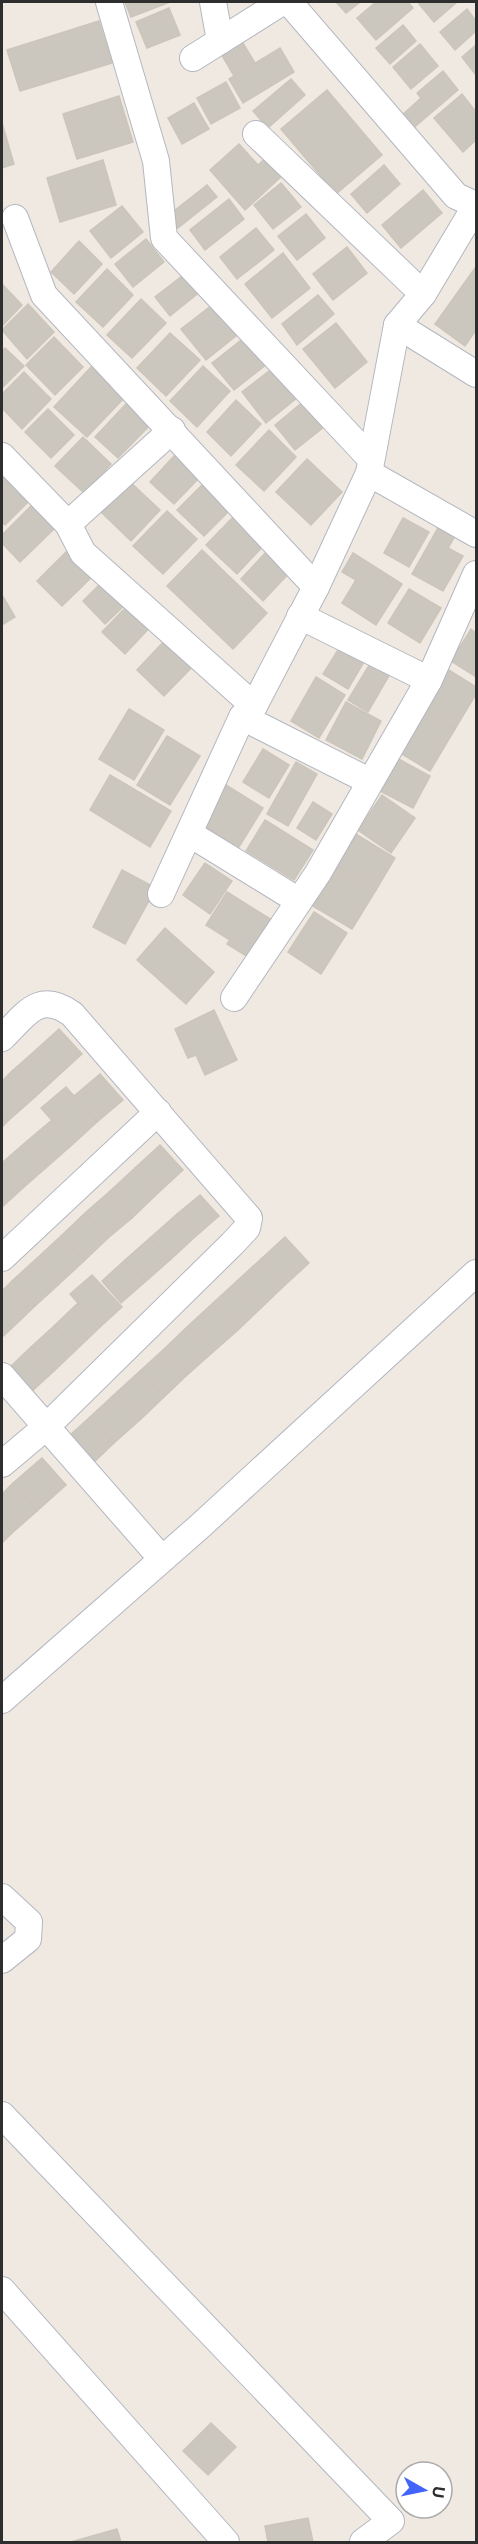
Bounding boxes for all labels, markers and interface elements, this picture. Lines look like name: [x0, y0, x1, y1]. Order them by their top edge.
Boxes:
north arrow: [394, 2460, 454, 2520]
text: U: [428, 2485, 450, 2500]

